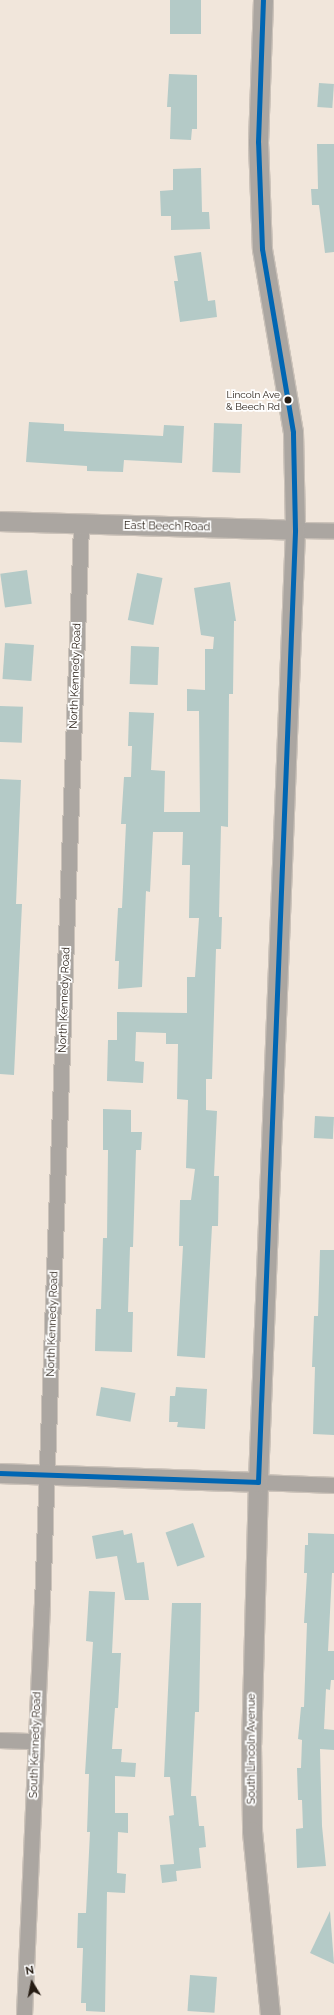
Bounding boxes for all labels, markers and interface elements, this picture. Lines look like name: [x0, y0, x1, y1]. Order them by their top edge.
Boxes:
place label: Lincoln Ave & Beech Rd: [226, 388, 280, 412]
marker: Lincoln Ave & Beech Rd: [283, 395, 293, 405]
street label: East Beech Road: [124, 520, 210, 534]
street label: North Kennedy Road: [68, 623, 84, 729]
street label: North Kennedy Road: [57, 947, 73, 1053]
street label: North Kennedy Road: [45, 1271, 61, 1377]
street label: South Kennedy Road: [28, 1691, 44, 1799]
street label: South Lincoln Avenue: [245, 1693, 259, 1805]
north arrow: [12, 1963, 52, 2003]
text: N: [25, 1964, 35, 1978]

